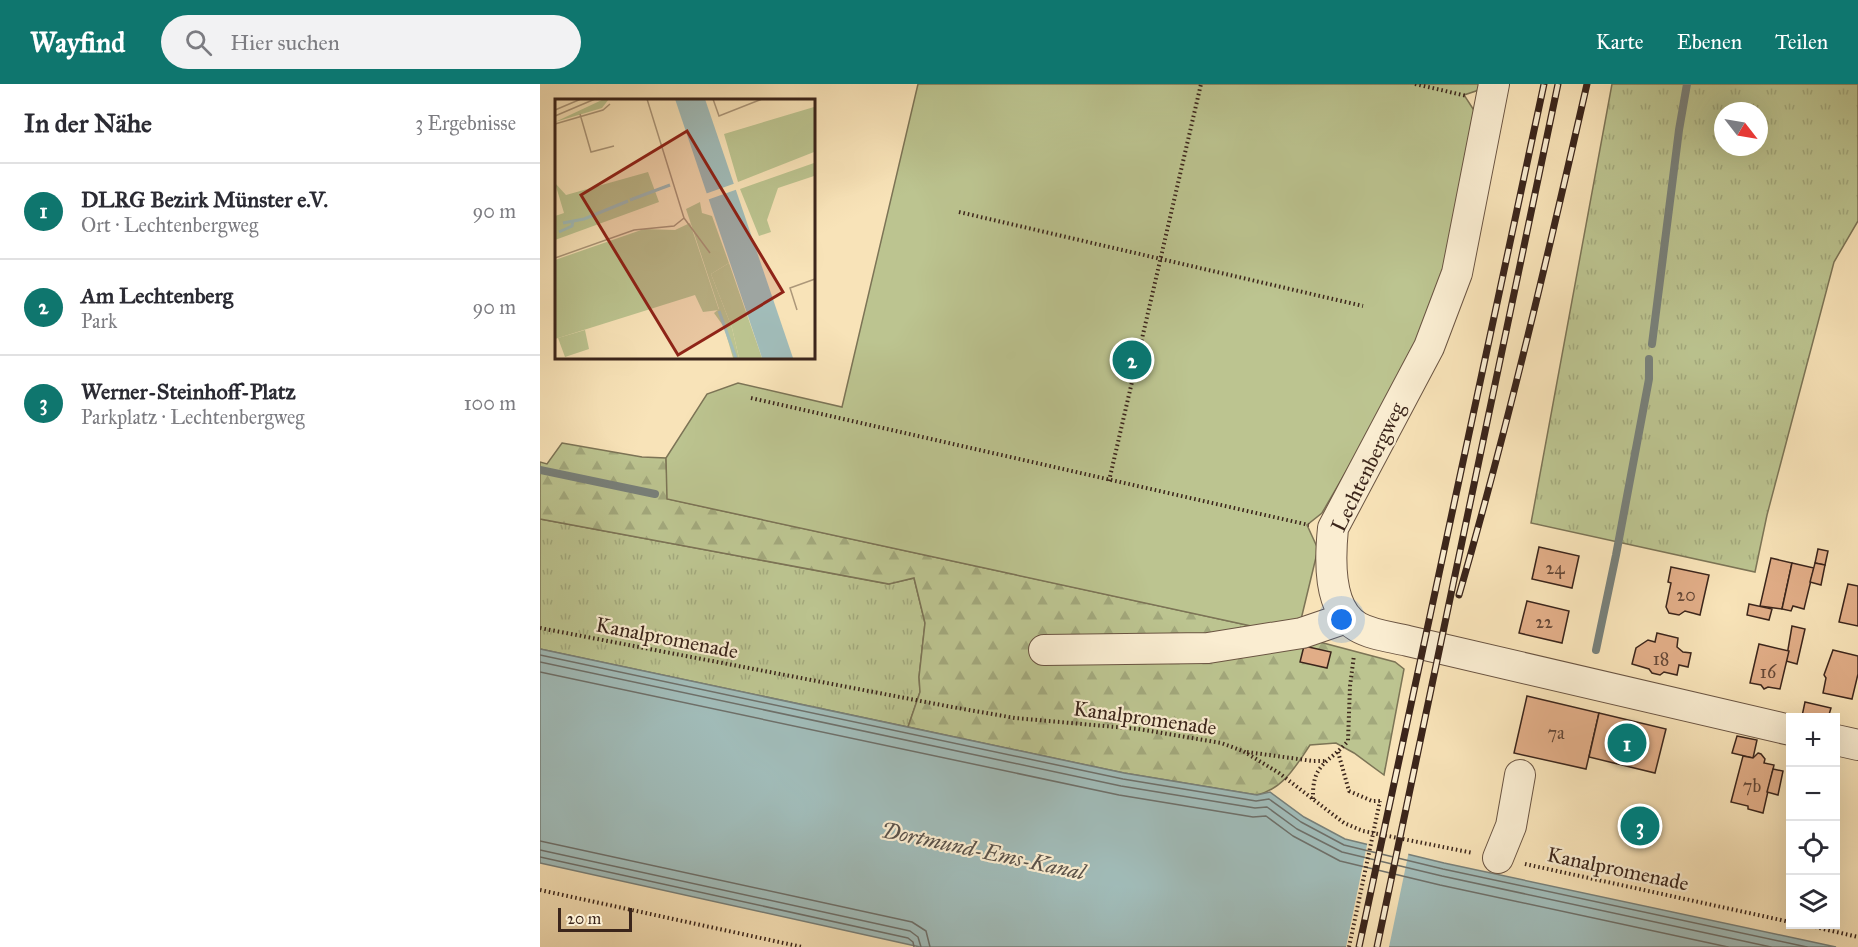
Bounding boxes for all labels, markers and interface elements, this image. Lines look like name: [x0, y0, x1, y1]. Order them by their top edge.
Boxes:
search box: [161, 15, 581, 69]
text: Wayfind: [30, 25, 125, 60]
icon: search: [182, 26, 215, 59]
text: Hier suchen: [230, 29, 340, 56]
text: Karte: [1596, 29, 1644, 55]
text: Ebenen: [1677, 29, 1742, 55]
text: Teilen: [1775, 29, 1828, 55]
inset map: [555, 99, 814, 358]
north arrow: [1714, 102, 1768, 156]
text: In der Nähe: [24, 107, 152, 139]
text: 3 Ergebnisse: [415, 111, 516, 135]
text: DLRG Bezirk Münster e.V.: [81, 186, 328, 213]
text: 1: [40, 199, 47, 223]
text: 90 m: [473, 199, 516, 223]
text: Ort · Lechtenbergweg: [81, 213, 258, 237]
text: Am Lechtenberg: [81, 282, 233, 309]
text: 2: [39, 295, 48, 319]
text: 90 m: [473, 295, 516, 319]
text: Park: [81, 309, 117, 333]
pin: 2: [1112, 338, 1152, 382]
text: Werner-Steinhoff-Platz: [81, 378, 296, 405]
text: 3: [40, 391, 48, 415]
text: 100 m: [464, 391, 516, 415]
street label: Lechtenbergweg: [1325, 398, 1411, 536]
text: Parkplatz · Lechtenbergweg: [81, 405, 305, 429]
house number: 24: [1546, 557, 1565, 579]
house number: 20: [1676, 584, 1696, 606]
your location: [1327, 605, 1356, 634]
street label: Kanalpromenade: [594, 611, 741, 665]
house number: 22: [1535, 611, 1553, 633]
house number: 18: [1653, 648, 1669, 670]
house number: 16: [1760, 661, 1777, 683]
street label: Kanalpromenade: [1072, 695, 1219, 741]
map controls: [1786, 713, 1840, 929]
button: +: [1786, 713, 1840, 767]
pin: 1: [1608, 720, 1646, 766]
house number: 7a: [1547, 722, 1565, 744]
button: −: [1786, 767, 1840, 821]
house number: 7b: [1743, 775, 1761, 797]
pin: 3: [1620, 804, 1660, 848]
water label: Dortmund-Ems-Kanal: [879, 816, 1089, 886]
button: locate: [1786, 821, 1840, 875]
street label: Kanalpromenade: [1545, 841, 1692, 897]
button: layers: [1786, 875, 1840, 929]
scale bar: [558, 905, 632, 932]
text: 20 m: [567, 909, 601, 928]

